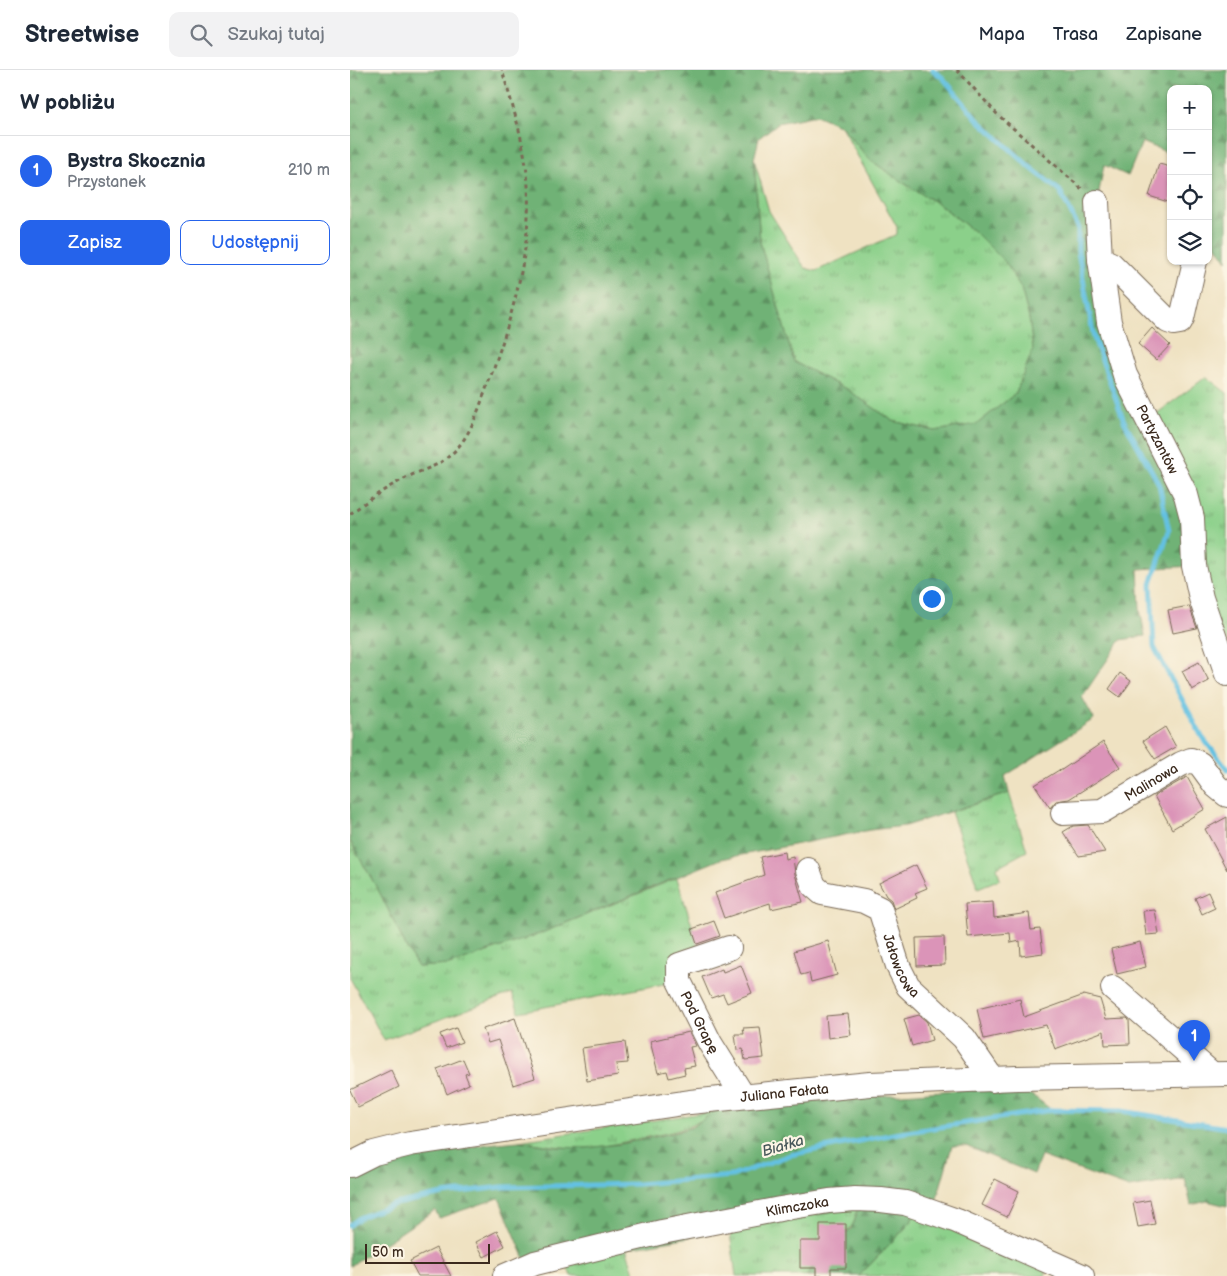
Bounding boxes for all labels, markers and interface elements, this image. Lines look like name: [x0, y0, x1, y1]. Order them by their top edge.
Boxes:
search box: [169, 12, 519, 57]
text: Streetwise: [25, 20, 139, 49]
icon: search: [187, 21, 215, 49]
text: Szukaj tutaj: [227, 23, 325, 46]
text: Mapa: [978, 24, 1025, 45]
text: Trasa: [1053, 24, 1098, 45]
text: Zapisane: [1126, 24, 1202, 45]
map controls: [1167, 85, 1212, 265]
button: +: [1167, 85, 1212, 130]
text: W pobliżu: [20, 90, 115, 115]
button: −: [1167, 130, 1212, 175]
text: Bystra Skocznia: [67, 150, 206, 173]
text: 1: [33, 161, 39, 180]
text: 210 m: [288, 161, 330, 180]
text: Przystanek: [67, 173, 146, 192]
button: locate: [1167, 175, 1212, 220]
button: Zapisz: [20, 220, 170, 265]
button: Udostępnij: [180, 220, 330, 265]
button: layers: [1167, 220, 1212, 265]
street label: Partyzantów: [1133, 402, 1183, 477]
your location: [919, 586, 945, 612]
street label: Malinowa: [1121, 759, 1181, 804]
street label: Jałowcowa: [880, 931, 923, 1001]
street label: Pod Grapę: [677, 988, 723, 1057]
pin: 1: [1178, 1020, 1210, 1061]
street label: Juliana Fałata: [739, 1080, 830, 1105]
water label: Białka: [760, 1131, 806, 1161]
street label: Klimczoka: [764, 1193, 830, 1220]
scale bar: [365, 1241, 490, 1264]
text: 50 m: [372, 1244, 404, 1261]

